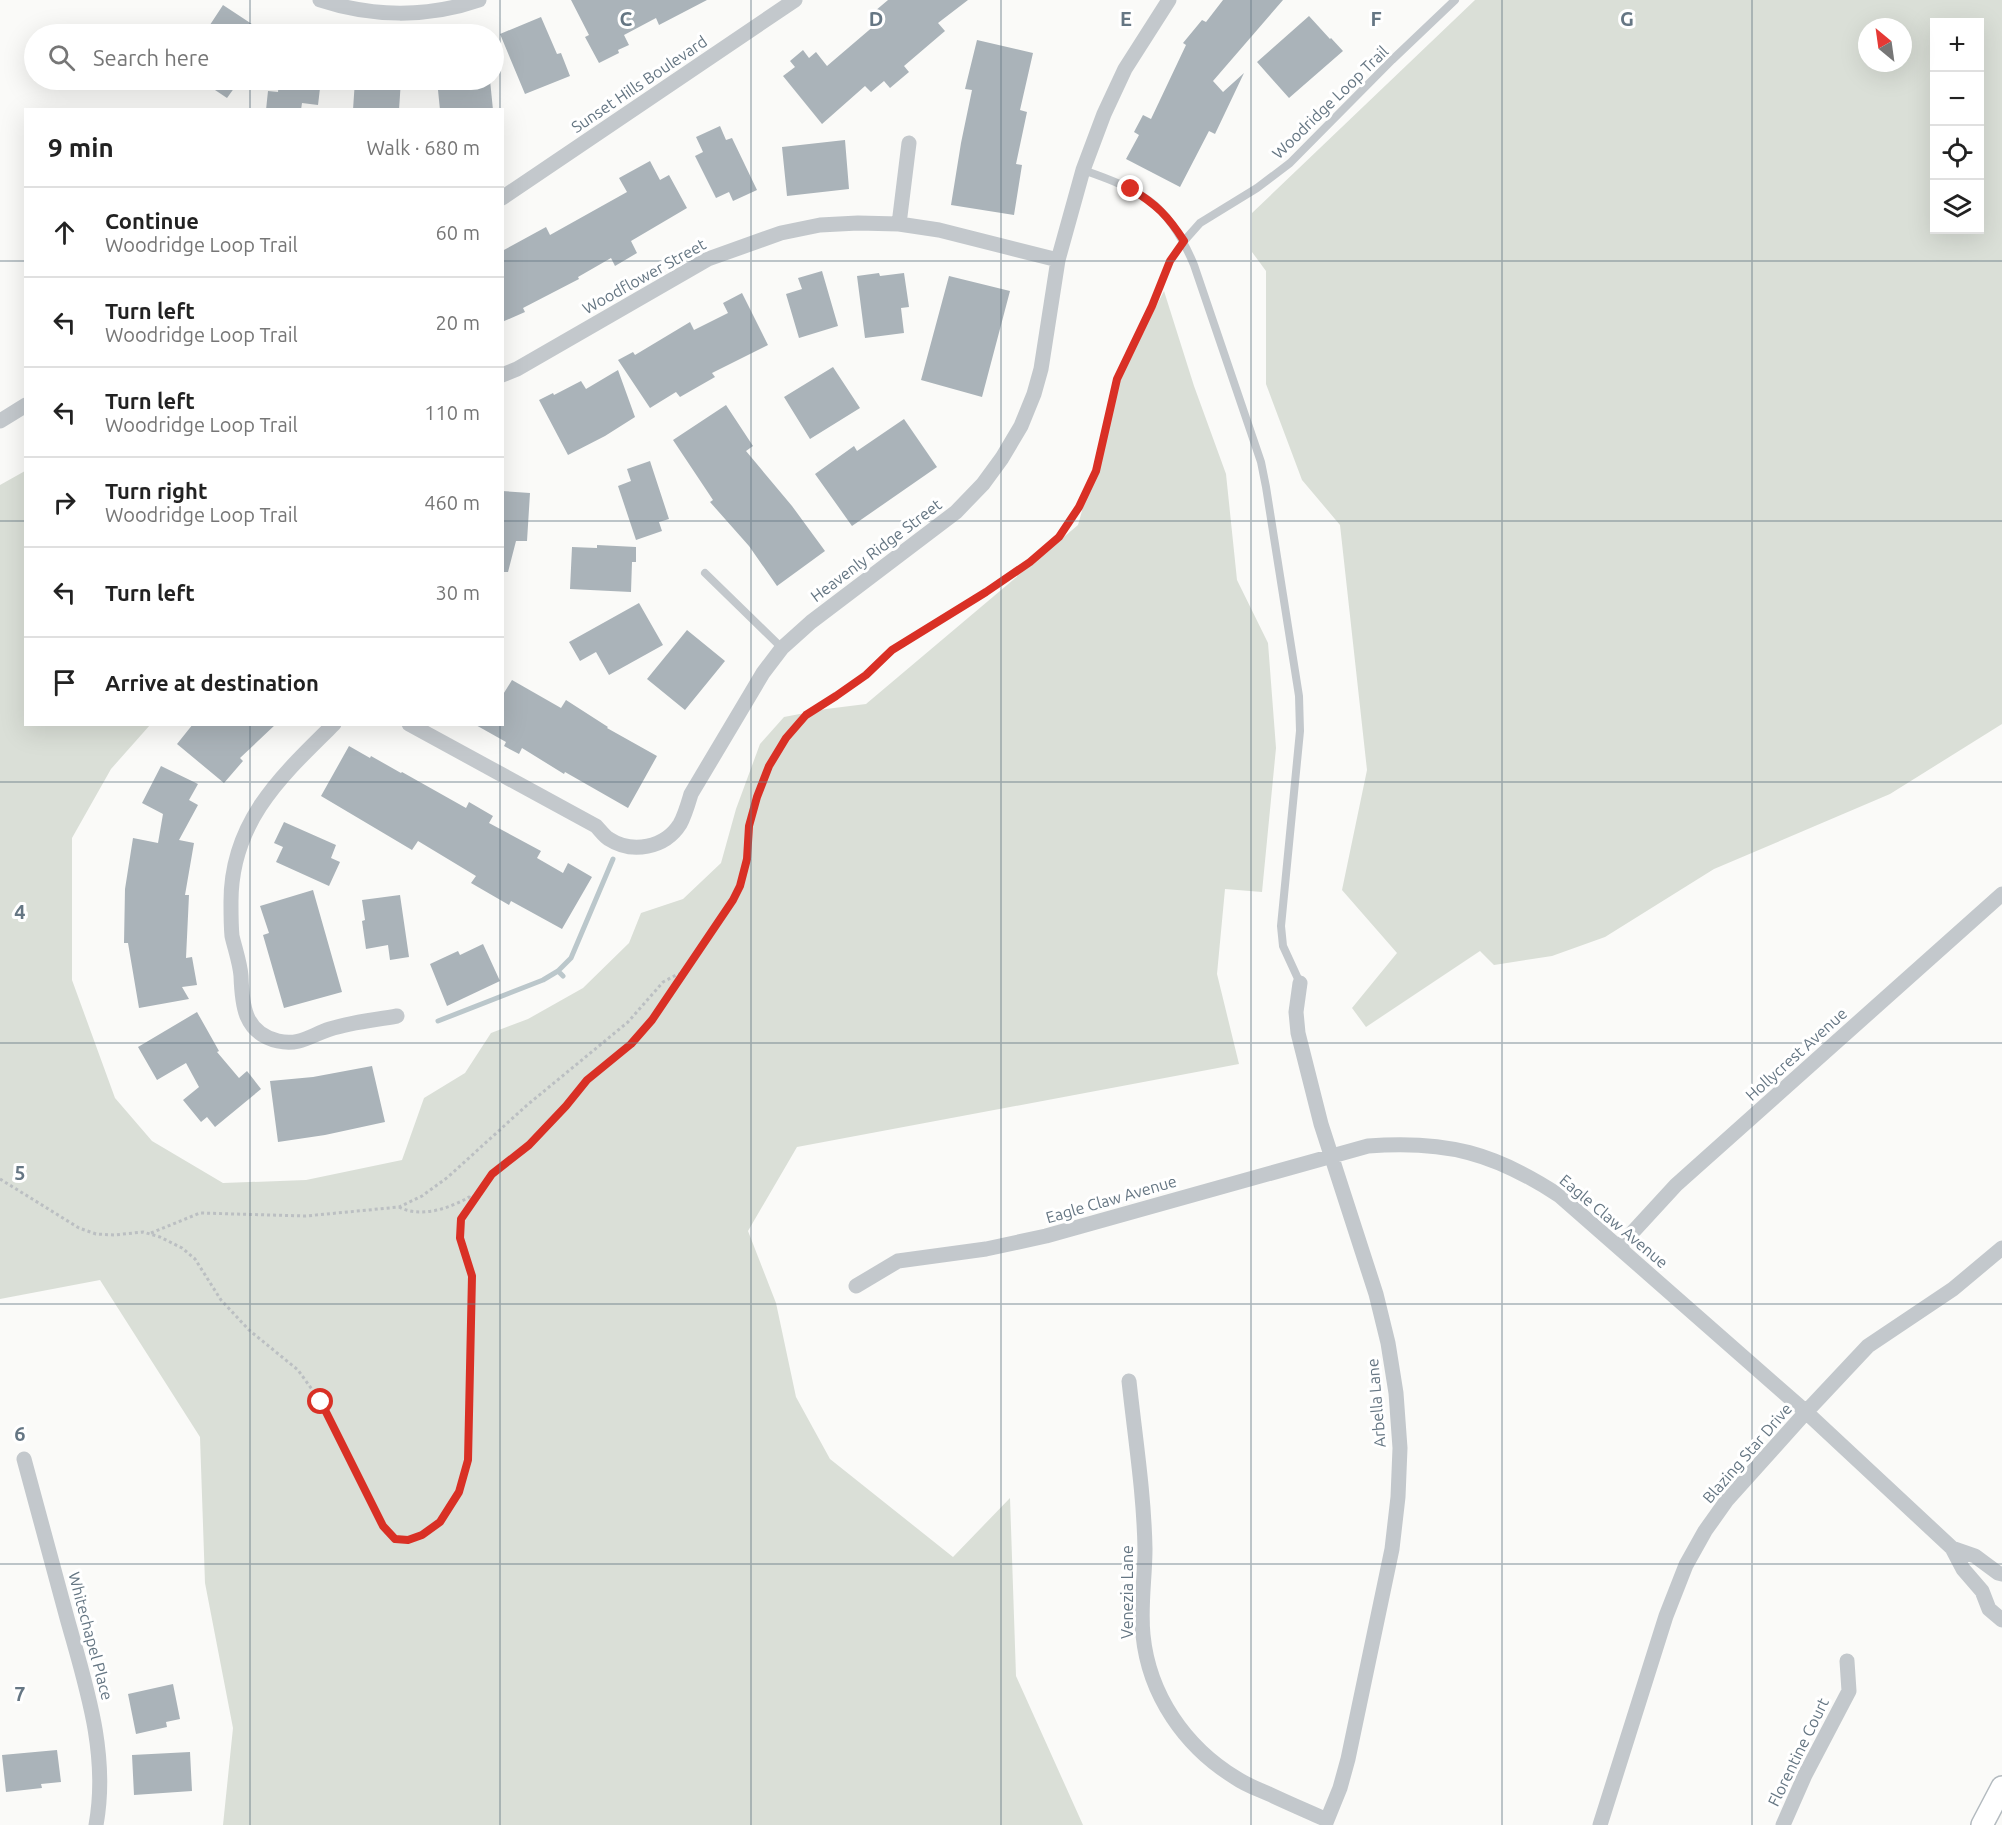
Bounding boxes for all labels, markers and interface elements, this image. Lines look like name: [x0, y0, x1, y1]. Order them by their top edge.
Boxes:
text: C: [620, 7, 633, 30]
text: D: [869, 7, 883, 30]
text: E: [1120, 7, 1132, 30]
text: F: [1370, 7, 1382, 30]
text: G: [1620, 7, 1634, 30]
north arrow: [1858, 18, 1912, 72]
map controls: [1930, 18, 1984, 234]
button: +: [1930, 18, 1984, 72]
search box: [24, 24, 504, 90]
street label: Sunset Hills Boulevard: [568, 32, 710, 136]
icon: search: [45, 41, 78, 74]
street label: Woodridge Loop Trail: [1268, 42, 1392, 162]
text: Search here: [93, 45, 209, 70]
button: −: [1930, 72, 1984, 126]
button: locate: [1930, 126, 1984, 180]
text: 9 min: [48, 133, 114, 162]
text: Walk · 680 m: [367, 136, 480, 159]
route end: [1117, 175, 1143, 201]
button: layers: [1930, 180, 1984, 234]
text: Continue: [105, 208, 199, 233]
icon: ahead: [48, 216, 81, 249]
text: 60 m: [436, 221, 480, 244]
text: Woodridge Loop Trail: [105, 233, 298, 256]
street label: Woodflower Street: [579, 234, 709, 317]
text: Turn left: [105, 298, 195, 323]
icon: left: [48, 306, 81, 339]
text: 20 m: [436, 311, 480, 334]
text: Woodridge Loop Trail: [105, 323, 298, 346]
text: Turn left: [105, 388, 195, 413]
icon: left: [48, 396, 81, 429]
text: 110 m: [424, 401, 480, 424]
text: Woodridge Loop Trail: [105, 413, 298, 436]
text: Turn right: [105, 478, 207, 503]
icon: right: [48, 486, 81, 519]
text: 460 m: [424, 491, 480, 514]
street label: Heavenly Ridge Street: [807, 495, 946, 605]
text: Woodridge Loop Trail: [105, 503, 298, 526]
icon: left: [48, 576, 81, 609]
text: Turn left: [105, 580, 195, 605]
text: 30 m: [436, 581, 480, 604]
icon: arrive: [48, 666, 81, 699]
text: Arrive at destination: [105, 670, 319, 695]
text: 4: [14, 900, 26, 923]
street label: Hollycrest Avenue: [1742, 1004, 1850, 1104]
text: 5: [14, 1161, 26, 1184]
street label: Eagle Claw Avenue: [1556, 1171, 1672, 1271]
street label: Eagle Claw Avenue: [1043, 1172, 1179, 1226]
street label: Arbella Lane: [1363, 1358, 1389, 1448]
route start: [307, 1388, 333, 1414]
street label: Blazing Star Drive: [1699, 1399, 1795, 1507]
text: 6: [14, 1422, 26, 1445]
street label: Venezia Lane: [1118, 1545, 1136, 1639]
street label: Whitechapel Place: [65, 1570, 117, 1702]
text: 7: [14, 1682, 26, 1705]
street label: Florentine Court: [1764, 1694, 1832, 1809]

